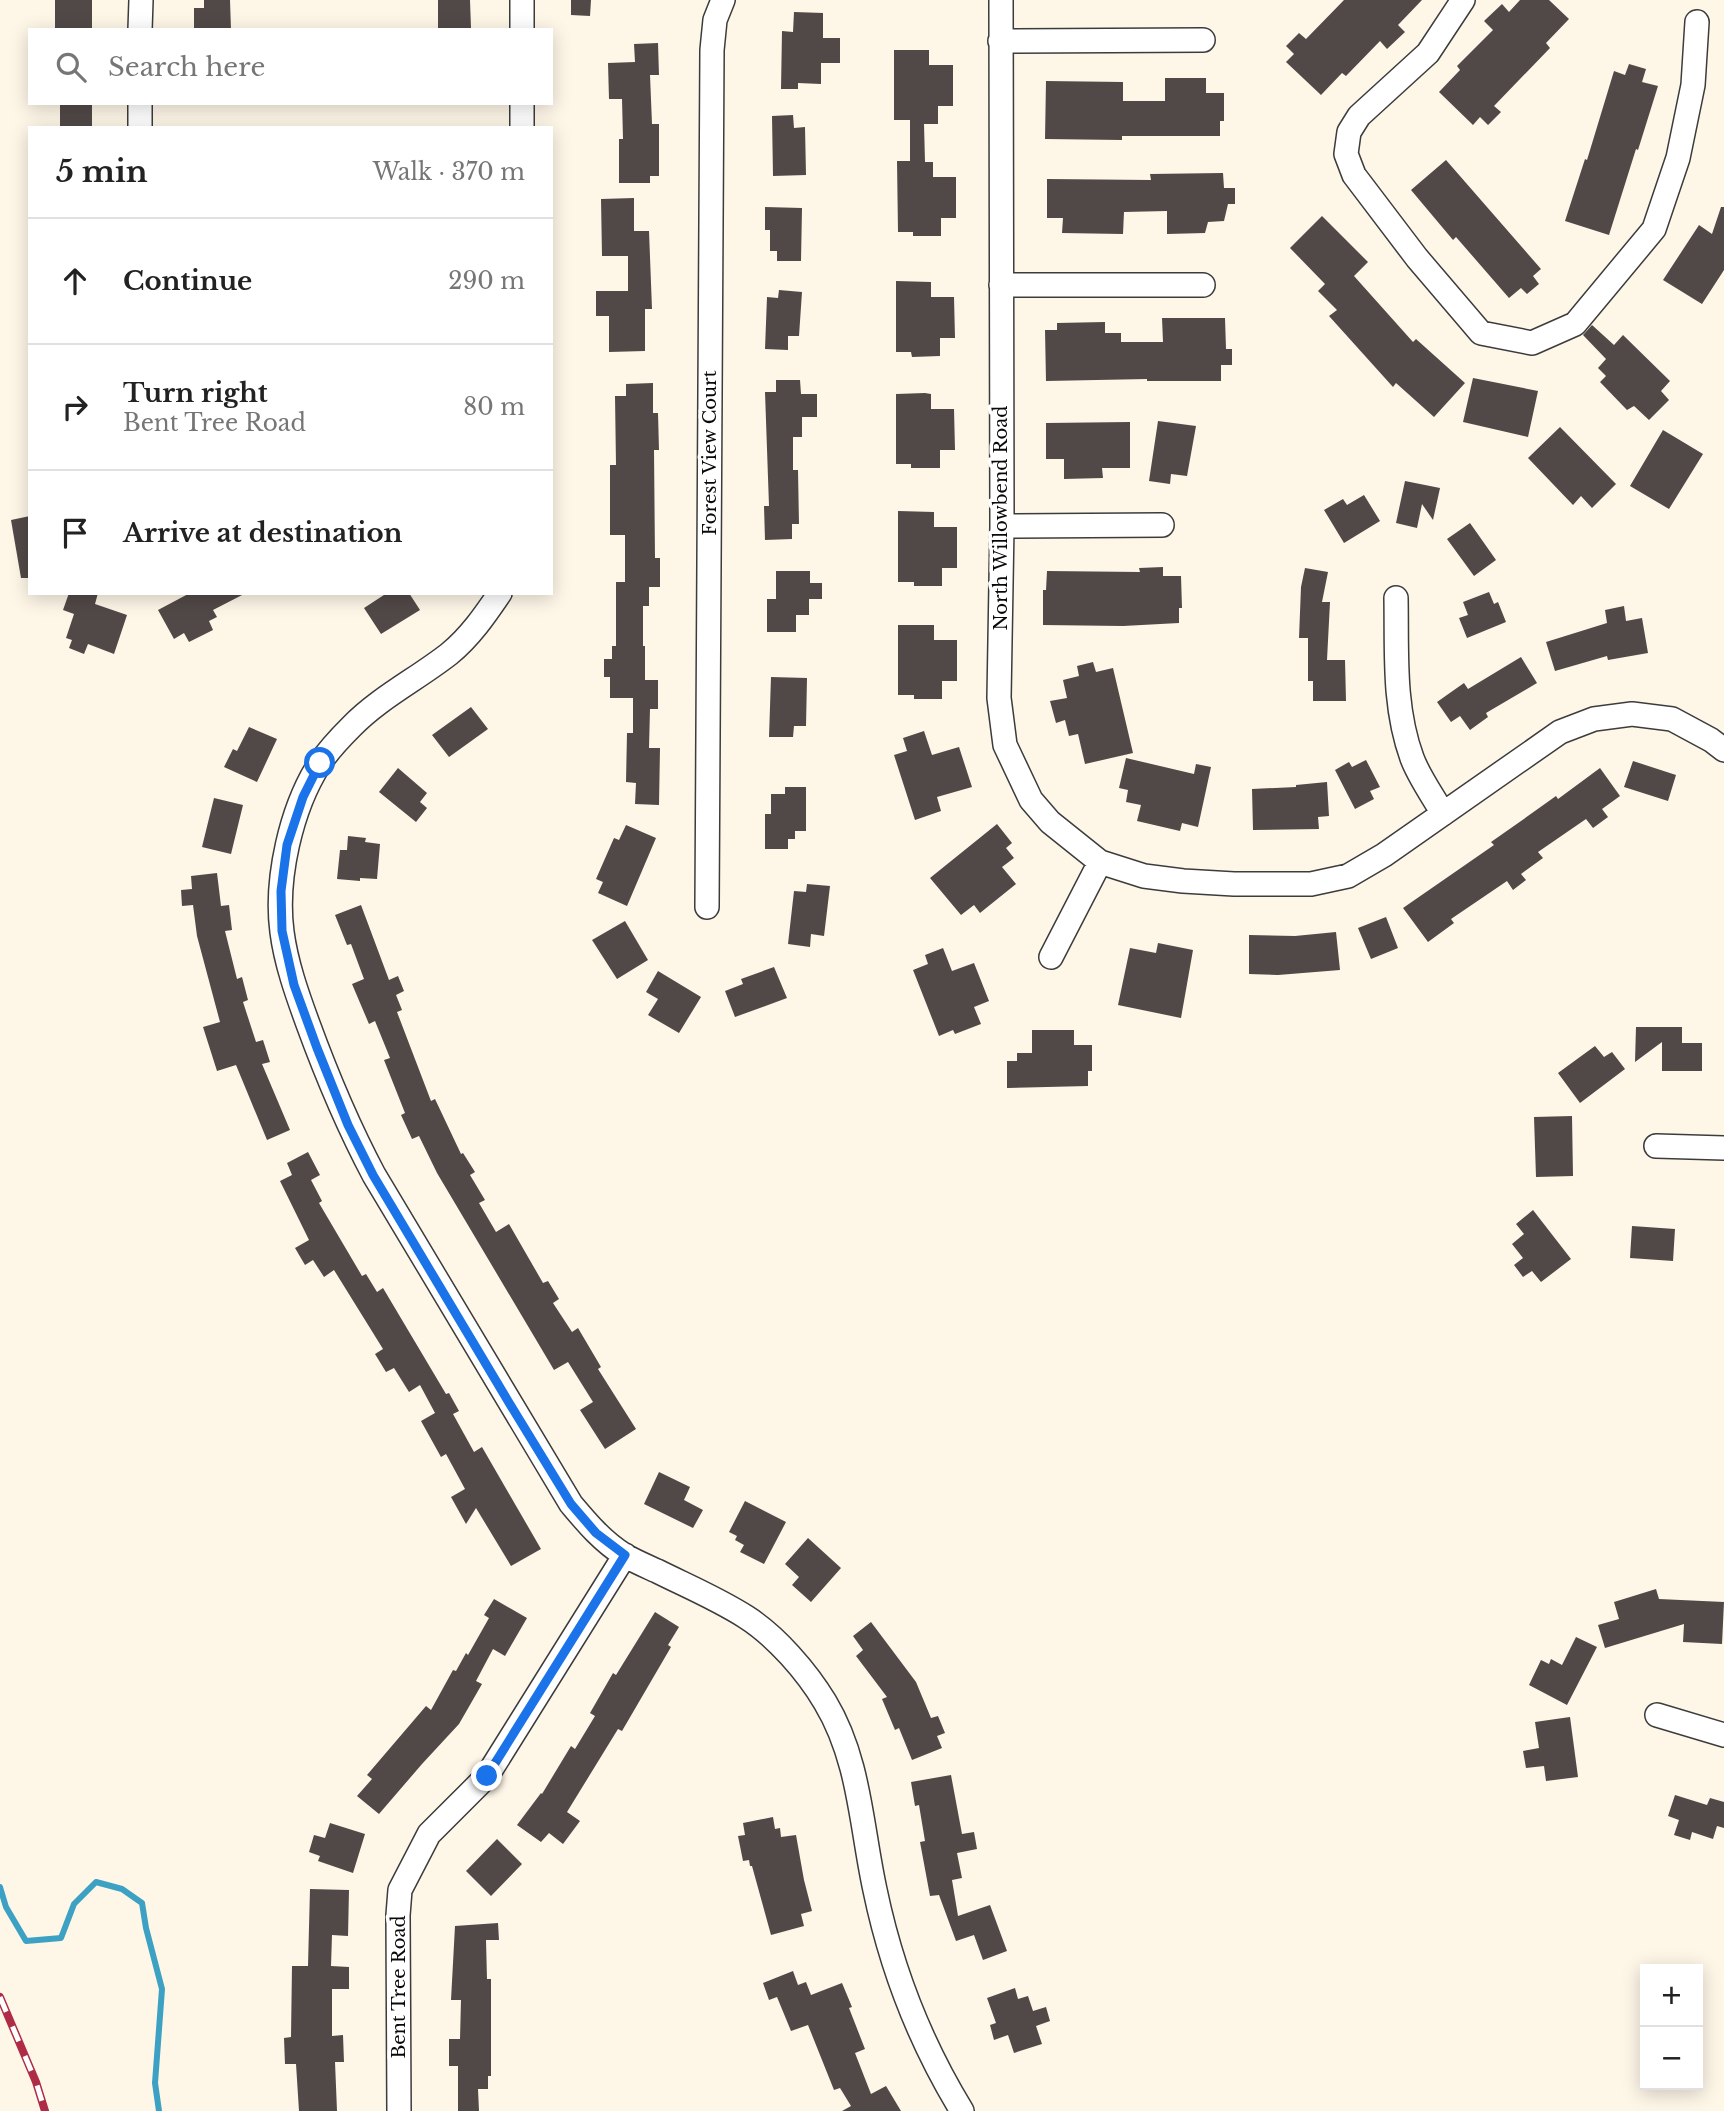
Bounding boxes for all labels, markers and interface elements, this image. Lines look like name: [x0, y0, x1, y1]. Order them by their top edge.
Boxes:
search box: [28, 28, 553, 105]
icon: search: [52, 48, 90, 86]
text: Search here: [108, 51, 265, 83]
text: 5 min: [56, 153, 148, 190]
text: Walk · 370 m: [373, 158, 525, 186]
icon: ahead: [56, 262, 94, 300]
text: Continue: [123, 265, 252, 297]
text: 290 m: [448, 267, 525, 295]
street label: Forest View Court: [699, 370, 721, 536]
text: Turn right: [123, 377, 268, 409]
icon: right: [56, 388, 94, 426]
text: 80 m: [463, 393, 525, 421]
street label: North Willowbend Road: [990, 406, 1012, 630]
text: Bent Tree Road: [123, 409, 306, 437]
icon: arrive: [56, 514, 94, 552]
text: Arrive at destination: [123, 517, 403, 549]
route start: [304, 747, 335, 778]
route end: [471, 1760, 502, 1791]
street label: Bent Tree Road: [388, 1915, 410, 2059]
map controls: [1640, 1964, 1703, 2090]
button: +: [1640, 1964, 1703, 2027]
button: −: [1640, 2027, 1703, 2090]

